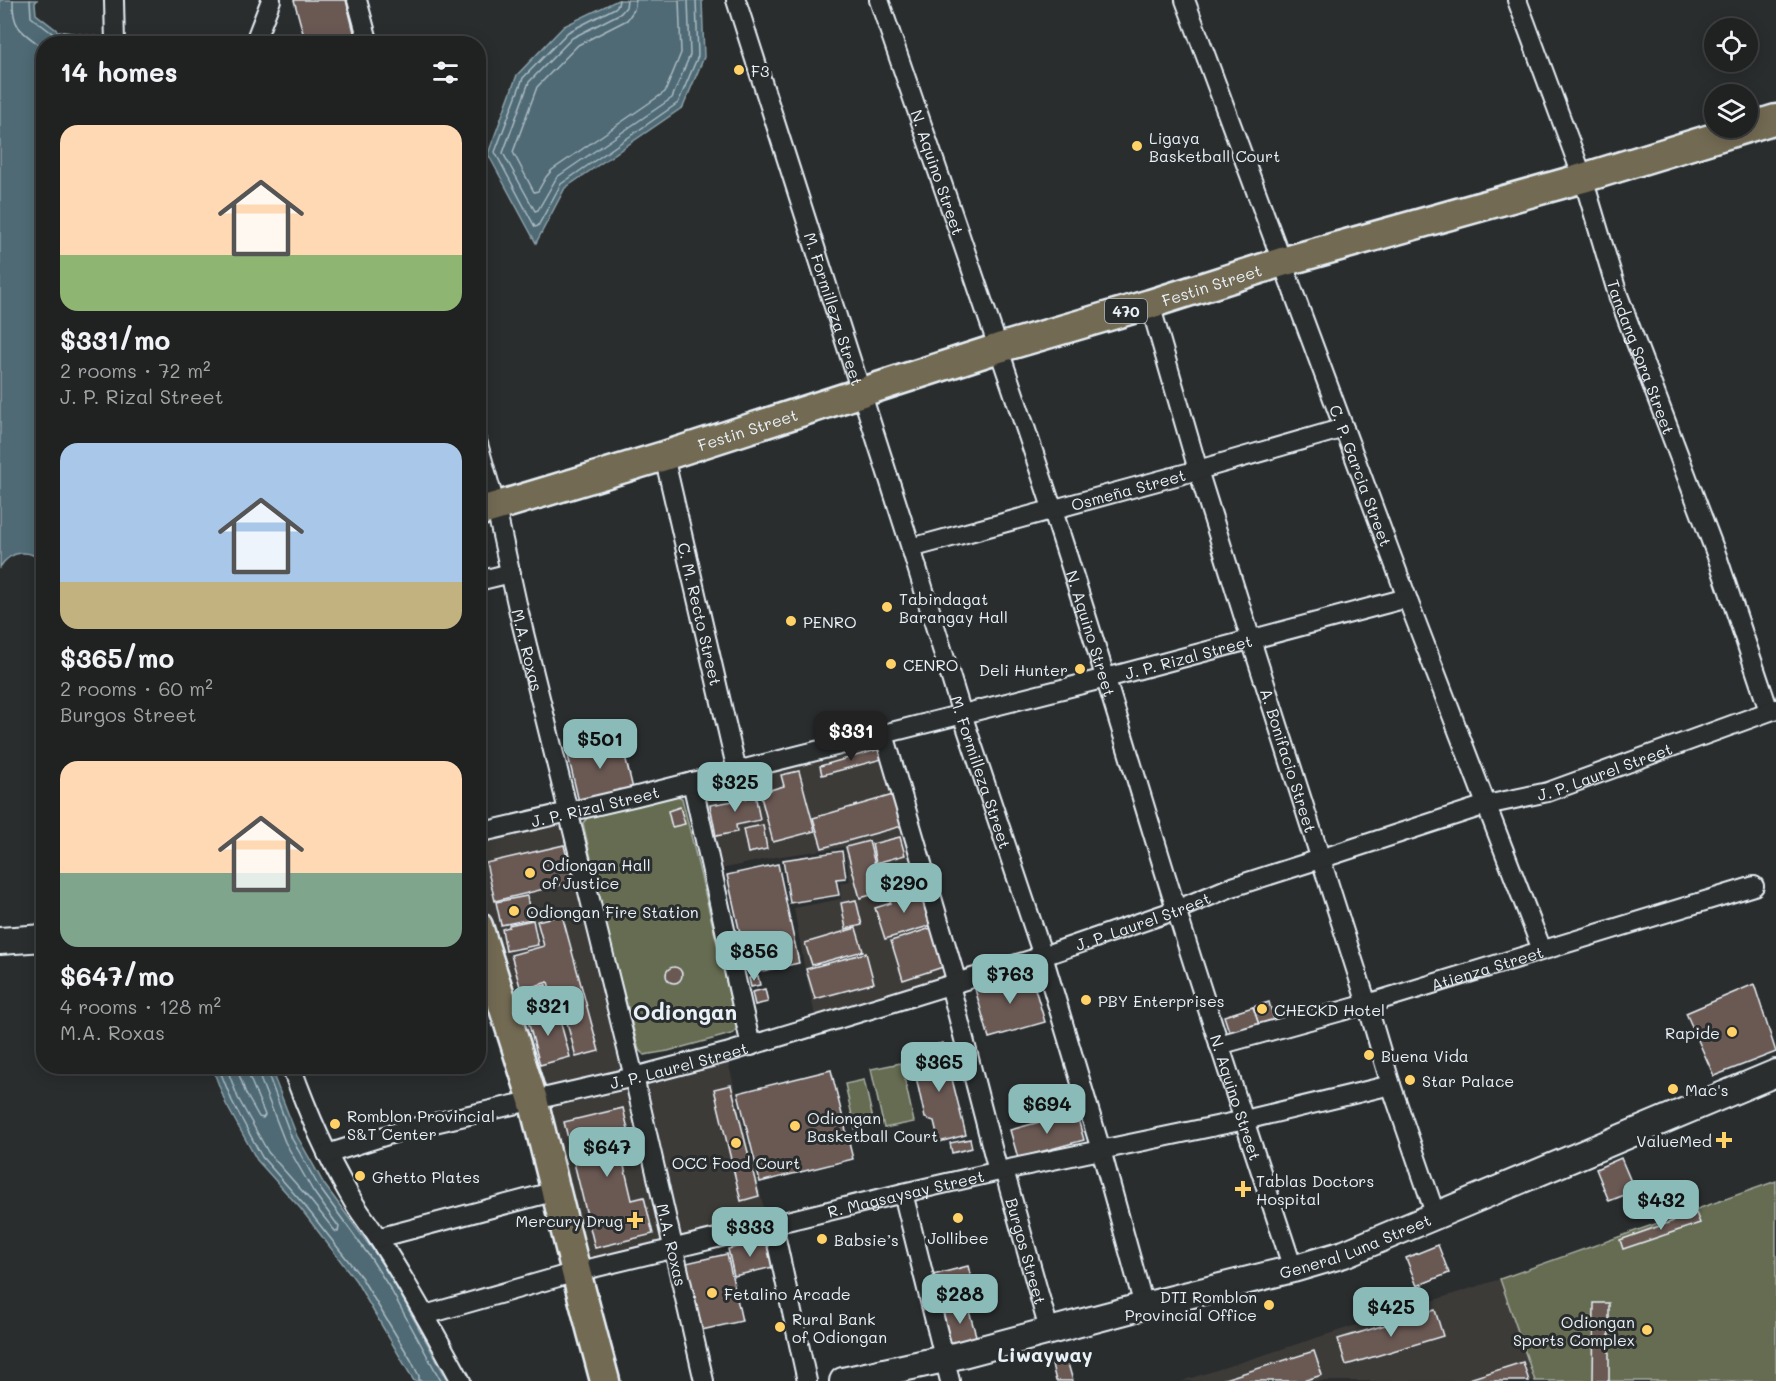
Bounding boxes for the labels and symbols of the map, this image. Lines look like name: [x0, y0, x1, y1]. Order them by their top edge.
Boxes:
place label: F3: [751, 60, 769, 81]
marker: F3: [732, 63, 746, 77]
street label: N. Aquino Street: [907, 107, 969, 238]
place label: Ligaya Basketball Court: [1149, 127, 1280, 166]
marker: Ligaya Basketball Court: [1130, 139, 1144, 153]
street label: M. Formilleza Street: [800, 229, 869, 388]
street label: Festin Street: [1159, 259, 1264, 310]
street label: Tandang Sora Street: [1603, 277, 1680, 437]
road number: 470: [1105, 299, 1147, 323]
street label: C. P. Garcia Street: [1326, 402, 1397, 549]
street label: Festin Street: [695, 403, 800, 455]
street label: Osmeña Street: [1068, 463, 1188, 515]
street label: C. M. Recto Street: [674, 540, 727, 687]
street label: N. Aquino Street: [1062, 567, 1121, 699]
place label: Tabindagat Barangay Hall: [899, 588, 1008, 627]
marker: Tabindagat Barangay Hall: [880, 600, 894, 614]
street label: M.A. Roxas: [508, 607, 548, 693]
place label: PENRO: [803, 611, 857, 632]
marker: PENRO: [784, 614, 798, 628]
street label: J. P. Rizal Street: [1122, 629, 1254, 683]
place label: CENRO: [903, 654, 958, 675]
marker: CENRO: [884, 657, 898, 671]
place label: Deli Hunter: [979, 659, 1068, 680]
marker: Deli Hunter: [1073, 662, 1087, 676]
street label: A. Bonifacio Street: [1256, 685, 1322, 835]
street label: M. Formilleza Street: [946, 693, 1017, 851]
pin: $331: [815, 711, 887, 762]
pin: $501: [564, 719, 636, 770]
street label: J. P. Laurel Street: [1535, 737, 1675, 804]
pin: $325: [699, 762, 771, 813]
street label: J. P. Rizal Street: [529, 780, 661, 831]
place label: Odiongan Hall of Justice: [542, 854, 651, 893]
pin: $290: [868, 863, 940, 914]
marker: Odiongan Hall of Justice: [523, 866, 537, 880]
street label: J. P. Laurel Street: [1072, 887, 1213, 955]
place label: Odiongan Fire Station: [526, 901, 699, 922]
marker: Odiongan Fire Station: [507, 904, 521, 918]
pin: $856: [718, 931, 790, 982]
street label: Atienza Street: [1428, 940, 1546, 994]
pin: $763: [974, 954, 1046, 1005]
pin: $321: [512, 986, 584, 1037]
place label: PBY Enterprises: [1098, 990, 1225, 1011]
marker: PBY Enterprises: [1079, 993, 1093, 1007]
district label: Odiongan: [633, 997, 737, 1026]
place label: CHECKD Hotel: [1274, 999, 1385, 1020]
marker: CHECKD Hotel: [1255, 1002, 1269, 1016]
place label: Rapide: [1665, 1022, 1720, 1043]
marker: Rapide: [1725, 1025, 1739, 1039]
street label: N. Aquino Street: [1206, 1032, 1267, 1163]
street label: J. P. Laurel Street: [608, 1037, 750, 1093]
pin: $365: [903, 1042, 975, 1093]
place label: Buena Vida: [1381, 1045, 1469, 1066]
marker: Buena Vida: [1362, 1048, 1376, 1062]
place label: Star Palace: [1422, 1070, 1514, 1091]
marker: Star Palace: [1403, 1073, 1417, 1087]
place label: Mac's: [1685, 1079, 1728, 1100]
marker: Mac's: [1666, 1082, 1680, 1096]
pin: $694: [1011, 1084, 1083, 1135]
place label: Romblon Provincial S&T Center: [347, 1105, 495, 1144]
place label: Odiongan Basketball Court: [807, 1107, 938, 1146]
marker: Romblon Provincial S&T Center: [328, 1117, 342, 1131]
marker: Odiongan Basketball Court: [788, 1119, 802, 1133]
pin: $647: [571, 1127, 643, 1178]
place label: ValueMed: [1636, 1130, 1712, 1151]
marker: ValueMed: [1717, 1133, 1731, 1147]
marker: OCC Food Court: [729, 1136, 743, 1150]
place label: OCC Food Court: [672, 1152, 800, 1173]
street label: R. Magsaysay Street: [825, 1164, 986, 1221]
place label: Ghetto Plates: [372, 1166, 480, 1187]
marker: Ghetto Plates: [353, 1169, 367, 1183]
place label: Tablas Doctors Hospital: [1256, 1170, 1374, 1209]
marker: Tablas Doctors Hospital: [1234, 1180, 1252, 1198]
pin: $432: [1625, 1180, 1697, 1231]
street label: Burgos Street: [1002, 1195, 1052, 1306]
street label: M.A. Roxas: [653, 1201, 692, 1288]
pin: $333: [714, 1207, 786, 1258]
street label: General Luna Street: [1277, 1208, 1434, 1282]
place label: Mercury Drug: [516, 1210, 623, 1231]
marker: Jollibee: [951, 1211, 965, 1225]
marker: Mercury Drug: [628, 1213, 642, 1227]
place label: Jollibee: [927, 1227, 989, 1248]
place label: Babsie’s: [834, 1229, 899, 1250]
marker: Babsie’s: [815, 1232, 829, 1246]
pin: $288: [924, 1274, 996, 1325]
place label: Fetalino Arcade: [724, 1283, 851, 1304]
marker: Fetalino Arcade: [705, 1286, 719, 1300]
place label: DTI Romblon Provincial Office: [1125, 1286, 1257, 1325]
pin: $425: [1355, 1287, 1427, 1338]
marker: DTI Romblon Provincial Office: [1262, 1298, 1276, 1312]
place label: Rural Bank of Odiongan: [792, 1308, 887, 1347]
place label: Odiongan Sports Complex: [1513, 1311, 1635, 1350]
marker: Rural Bank of Odiongan: [773, 1320, 787, 1334]
marker: Odiongan Sports Complex: [1640, 1323, 1654, 1337]
district label: Liwayway: [997, 1341, 1093, 1367]

